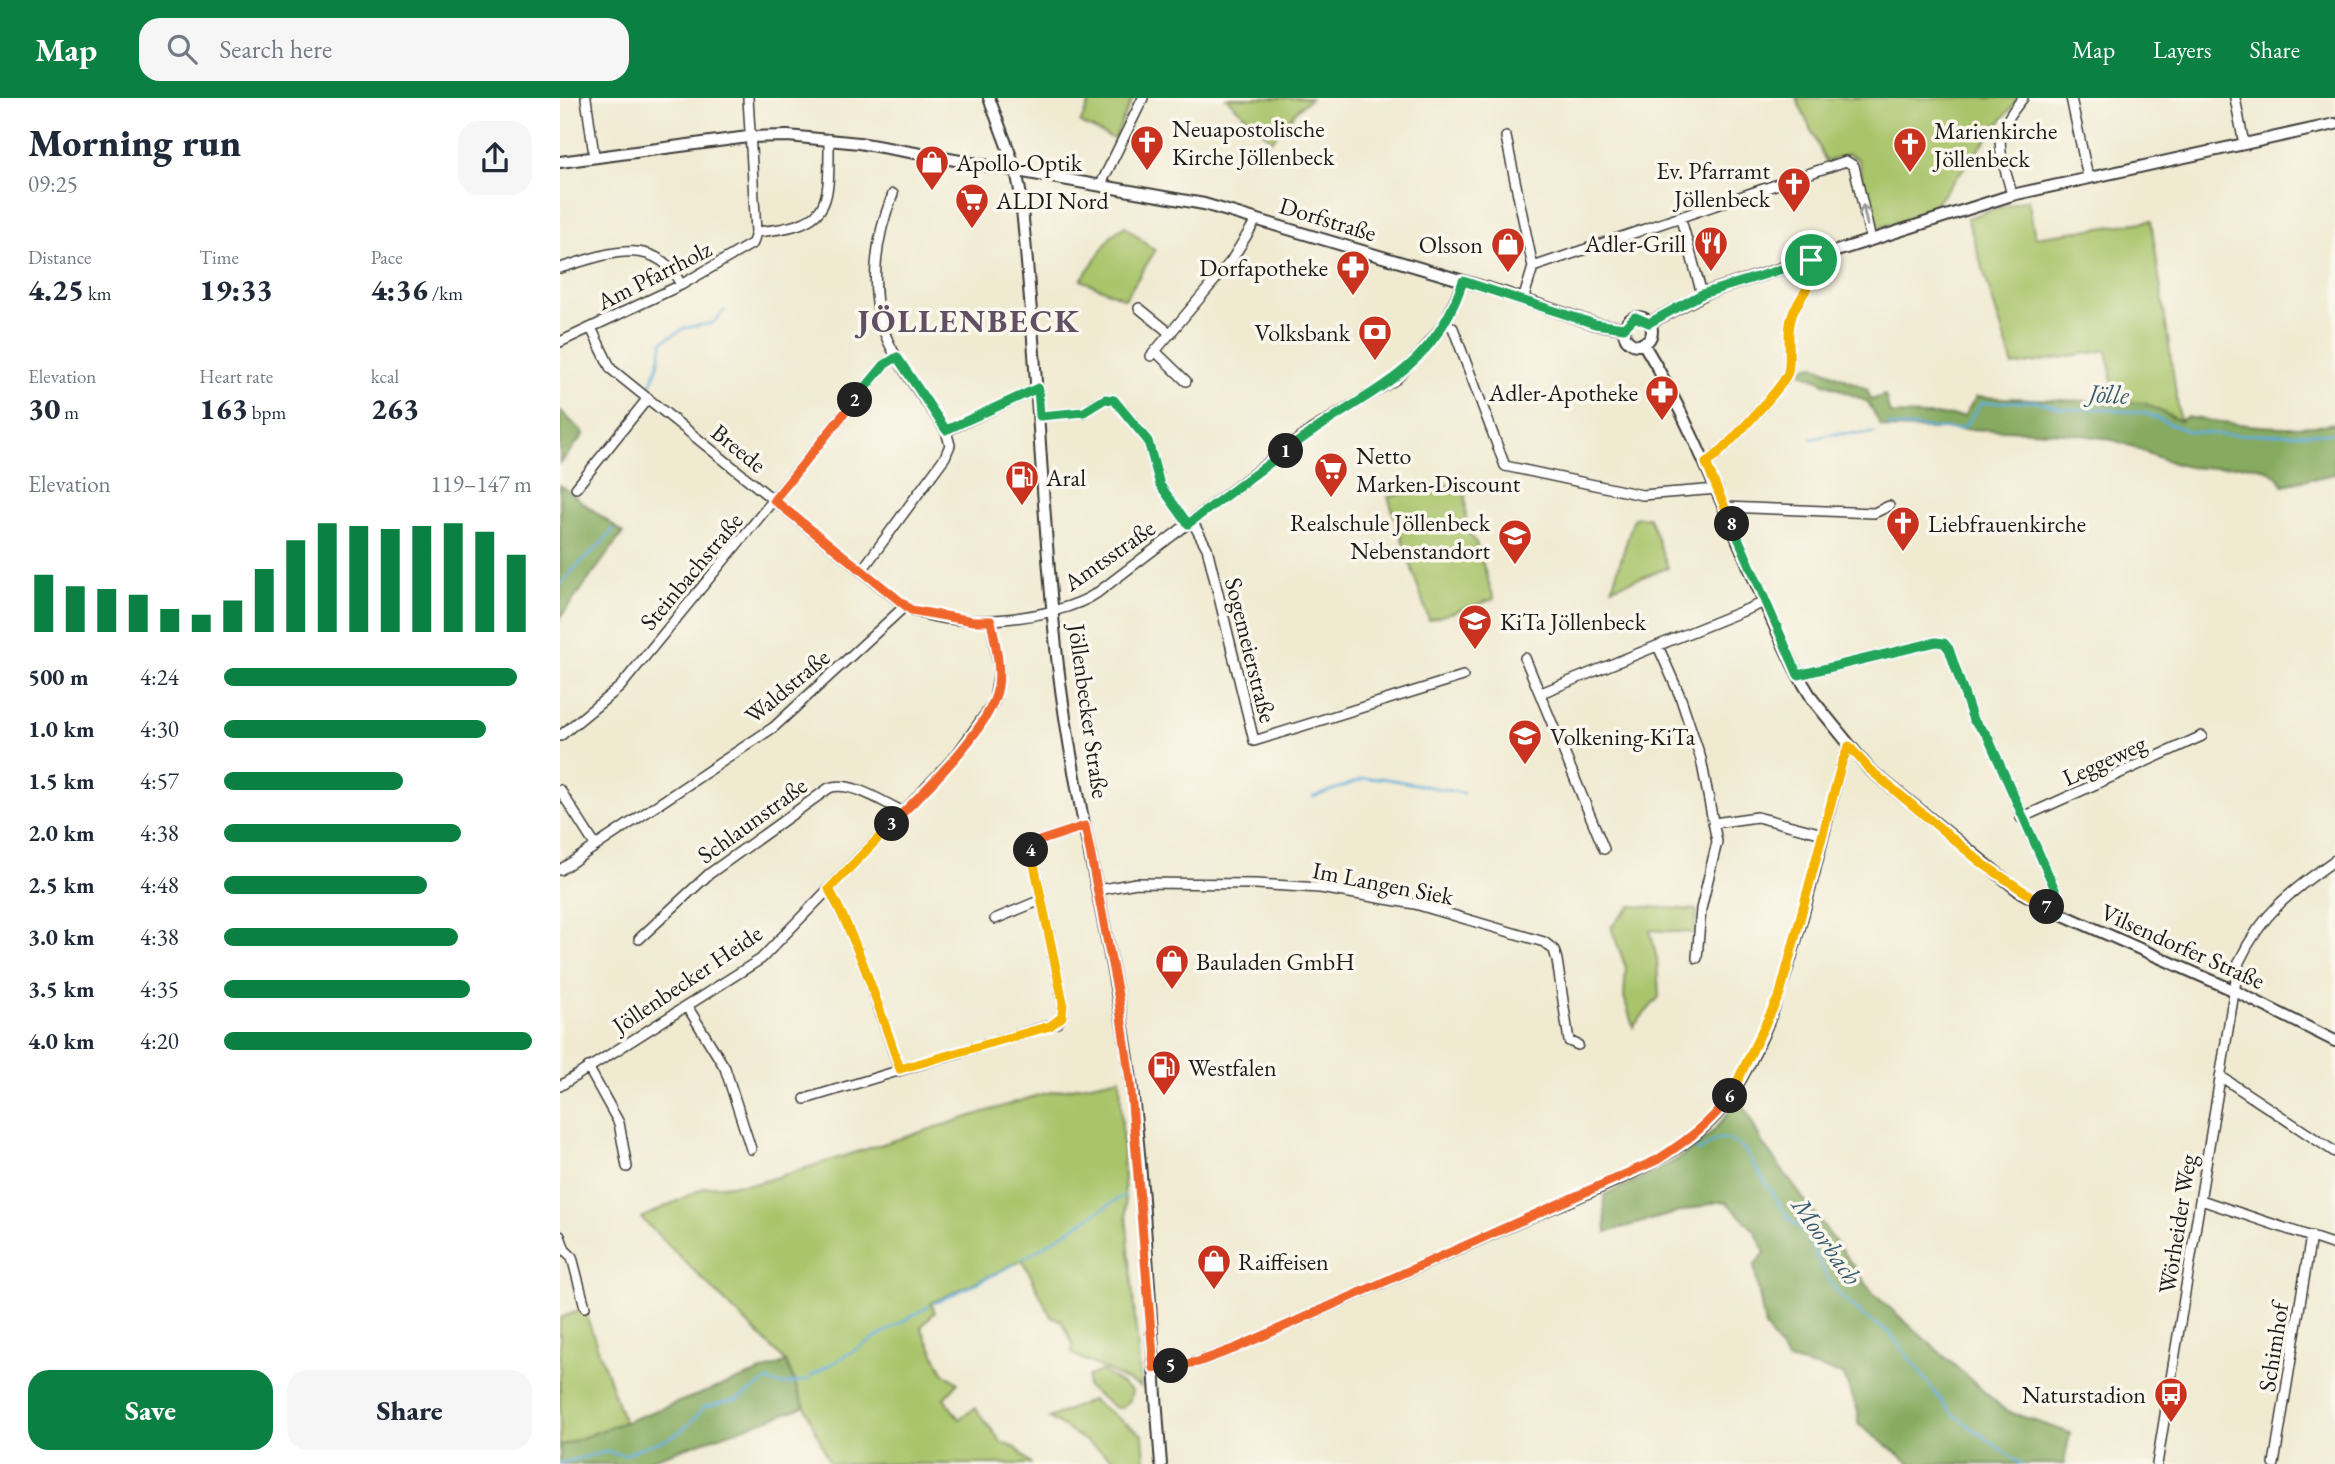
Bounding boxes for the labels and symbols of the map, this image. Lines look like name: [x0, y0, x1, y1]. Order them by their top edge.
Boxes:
place label: Neuapostolische Kirche Jöllenbeck: [1172, 113, 1335, 172]
place label: Marienkirche Jöllenbeck: [1932, 115, 2057, 174]
church icon: Neuapostolische Kirche Jöllenbeck: [1128, 123, 1166, 172]
church icon: Marienkirche Jöllenbeck: [1891, 125, 1929, 174]
shop icon: Apollo-Optik: [913, 143, 951, 192]
place label: Apollo-Optik: [955, 147, 1083, 178]
place label: Ev. Pfarramt Jöllenbeck: [1656, 155, 1771, 214]
church icon: Ev. Pfarramt Jöllenbeck: [1775, 165, 1813, 214]
supermarket icon: ALDI Nord: [953, 181, 991, 230]
place label: ALDI Nord: [995, 185, 1110, 216]
street label: Dorfstraße: [1276, 190, 1380, 248]
one-way arrow: [1857, 204, 1871, 227]
restaurant icon: Adler-Grill: [1692, 224, 1730, 273]
shop icon: Olsson: [1489, 225, 1527, 274]
place label: Adler-Grill: [1584, 228, 1686, 259]
place label: Olsson: [1419, 229, 1483, 260]
pin: [1781, 230, 1841, 290]
street label: Am Pfarrholz: [591, 233, 717, 318]
pharmacy icon: Dorfapotheke: [1334, 248, 1372, 297]
place label: Dorfapotheke: [1199, 252, 1328, 283]
district label: JÖLLENBECK: [854, 300, 1081, 342]
bank icon: Volksbank: [1356, 313, 1394, 362]
place label: Volksbank: [1255, 317, 1351, 348]
pharmacy icon: Adler-Apotheke: [1643, 373, 1681, 422]
water label: Jölle: [2083, 376, 2131, 412]
place label: Adler-Apotheke: [1488, 377, 1638, 408]
pin: 2: [838, 382, 872, 418]
street label: Breede: [705, 416, 773, 480]
pin: 1: [1268, 434, 1304, 468]
place label: Netto Marken-Discount: [1356, 440, 1521, 499]
supermarket icon: Netto Marken-Discount: [1312, 450, 1350, 499]
fuel station icon: Aral: [1003, 458, 1041, 507]
place label: Aral: [1045, 462, 1086, 493]
church icon: Liebfrauenkirche: [1884, 504, 1922, 553]
street label: Steinbachstraße: [633, 506, 749, 636]
pin: 8: [1714, 506, 1750, 542]
place label: Realschule Jöllenbeck Nebenstandort: [1290, 507, 1491, 566]
place label: Liebfrauenkirche: [1928, 508, 2086, 539]
street label: Amtsstraße: [1056, 512, 1161, 598]
school or university icon: Realschule Jöllenbeck Nebenstandort: [1496, 517, 1534, 566]
street label: Sogemeierstraße: [1218, 574, 1284, 726]
school or university icon: KiTa Jöllenbeck: [1456, 602, 1494, 651]
place label: KiTa Jöllenbeck: [1500, 606, 1647, 637]
street label: Jöllenbecker Straße: [1061, 620, 1117, 800]
street label: Waldstraße: [738, 642, 836, 730]
school or university icon: Volkening-KiTa: [1506, 717, 1544, 766]
place label: Volkening-KiTa: [1550, 721, 1696, 752]
street label: Leggeweg: [2057, 727, 2152, 793]
street label: Schlaunstraße: [691, 770, 813, 870]
pin: 3: [874, 806, 910, 842]
pin: 4: [1014, 832, 1049, 868]
street label: Im Langen Siek: [1310, 854, 1457, 912]
pin: 7: [2030, 890, 2064, 924]
street label: Vilsendorfer Straße: [2096, 896, 2270, 996]
street label: Jöllenbecker Heide: [605, 917, 768, 1042]
shop icon: Bauladen GmbH: [1153, 942, 1191, 991]
place label: Bauladen GmbH: [1196, 946, 1355, 977]
fuel station icon: Westfalen: [1145, 1048, 1183, 1097]
place label: Westfalen: [1188, 1052, 1277, 1083]
pin: 6: [1712, 1079, 1748, 1114]
street label: Wörheider Weg: [2151, 1152, 2203, 1296]
water label: Moorbach: [1783, 1189, 1870, 1292]
shop icon: Raiffeisen: [1195, 1242, 1233, 1291]
place label: Raiffeisen: [1238, 1246, 1329, 1277]
street label: Schimhof: [2251, 1297, 2296, 1394]
pin: 5: [1154, 1348, 1188, 1384]
bus stop icon: Naturstadion: [2152, 1375, 2190, 1424]
place label: Naturstadion: [2022, 1379, 2146, 1410]

